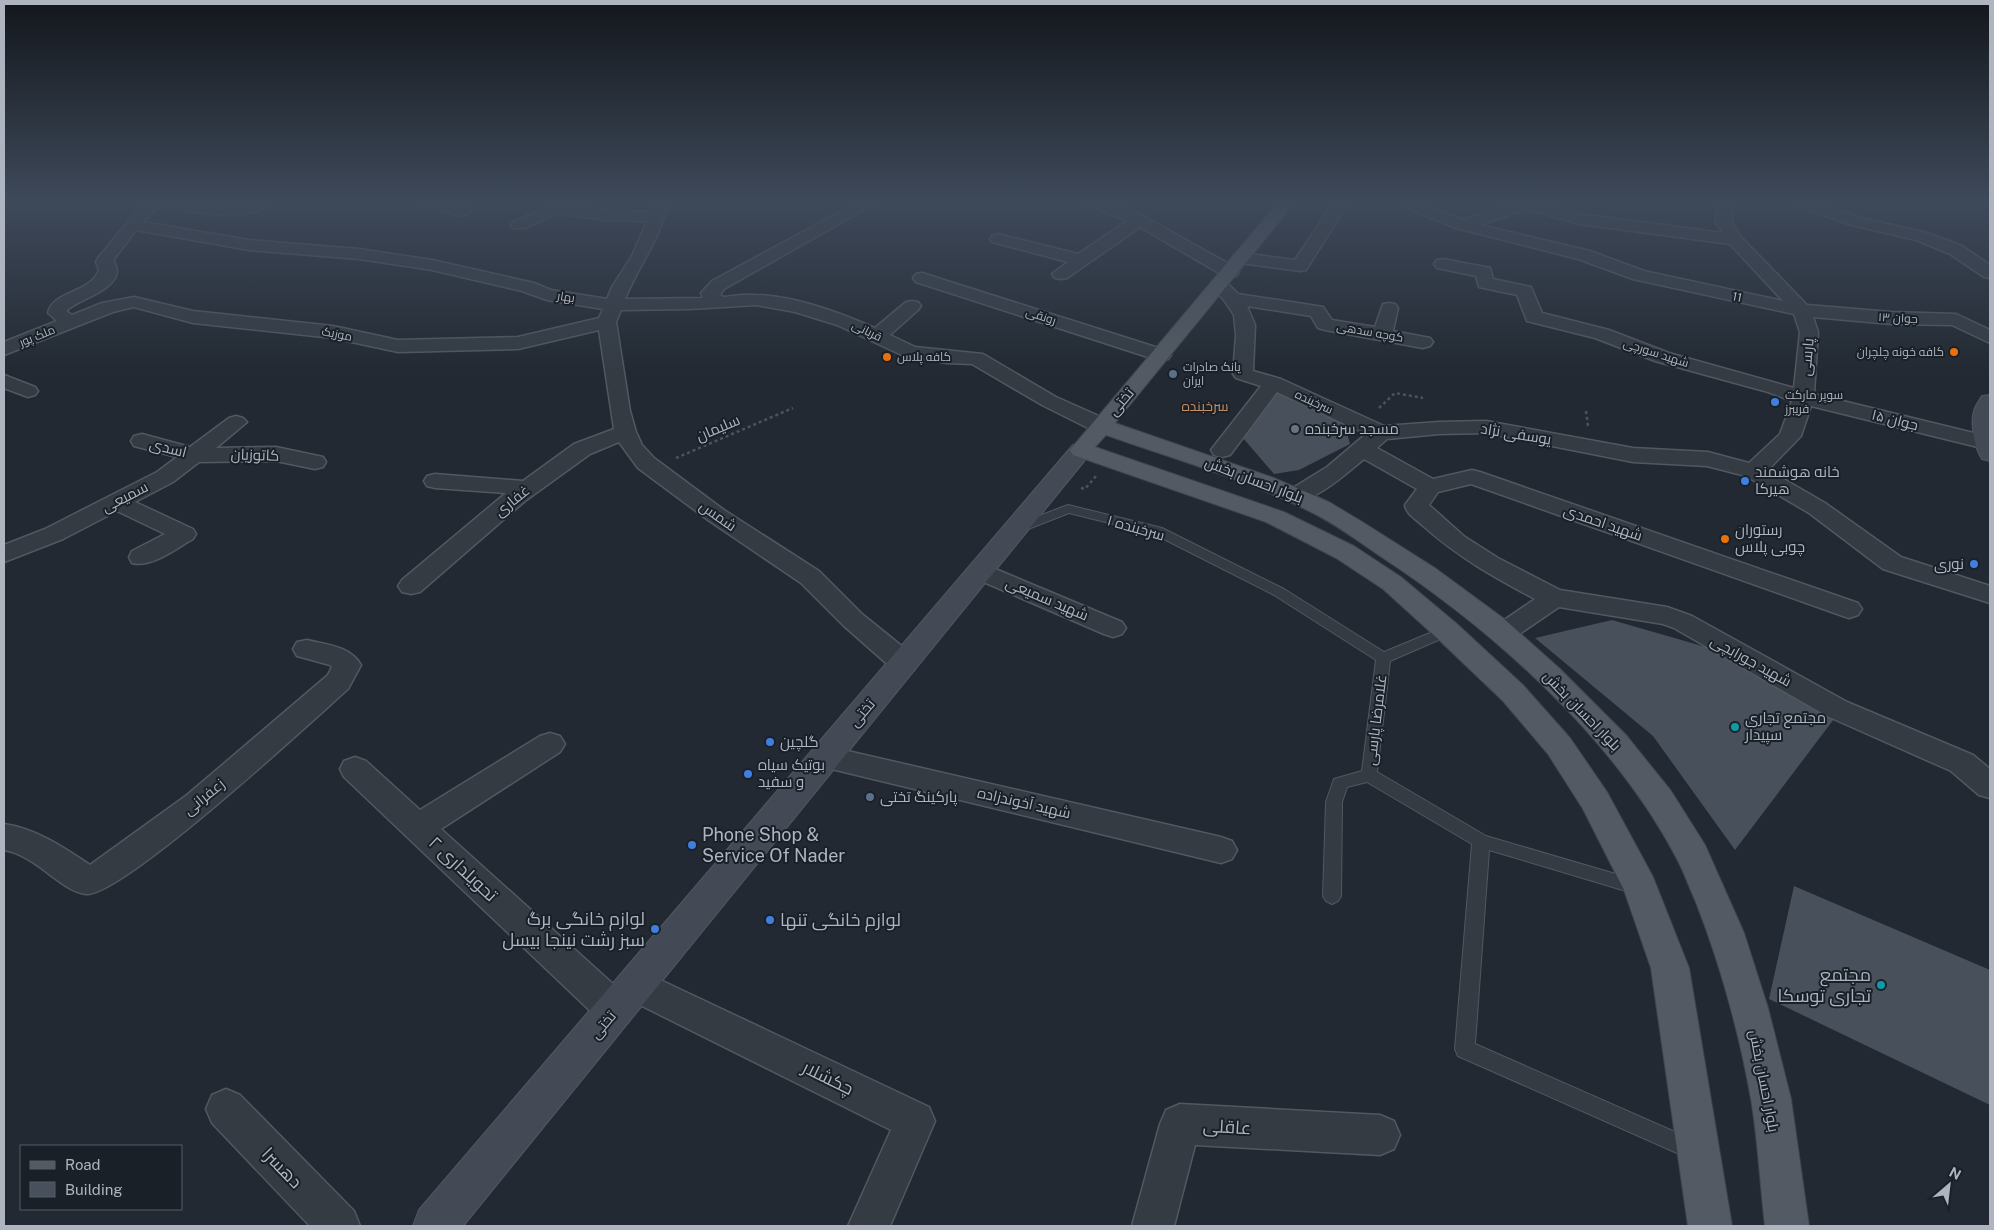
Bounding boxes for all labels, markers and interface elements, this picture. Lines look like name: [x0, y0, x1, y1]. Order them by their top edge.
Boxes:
street label: بهار: [555, 289, 576, 305]
street label: 11: [1731, 289, 1743, 305]
street label: رونقی: [1024, 305, 1058, 327]
street label: جوان ۱۳: [1878, 310, 1918, 326]
street label: قربانی: [850, 318, 884, 344]
street label: کوچه سدهی: [1335, 319, 1404, 347]
street label: ملک پور: [16, 323, 58, 352]
street label: موزیک: [321, 324, 353, 344]
street label: شهید سورچی: [1621, 336, 1691, 372]
street label: پارسی: [1796, 337, 1819, 377]
place label: کافه خونه چلچران: [1857, 345, 1944, 361]
marker: کافه خونه چلچران: [1948, 346, 1960, 358]
place label: کافه پلاس: [897, 350, 951, 366]
marker: کافه پلاس: [881, 351, 893, 363]
place label: یانک صادرات ایران: [1183, 360, 1242, 388]
marker: یانک صادرات ایران: [1167, 368, 1179, 380]
street label: تختی: [1104, 384, 1139, 420]
street label: سرخبنده: [1293, 387, 1335, 417]
place label: سوپر مارکت فریبرز: [1784, 388, 1843, 416]
marker: سوپر مارکت فریبرز: [1769, 396, 1781, 408]
district label: سرخبنده: [1181, 398, 1229, 414]
street label: جوان ۱۵: [1870, 406, 1920, 435]
street label: سلیمان: [693, 411, 743, 446]
place label: مسجد سرخبنده: [1305, 420, 1399, 438]
street label: یوسفی نژاد: [1479, 420, 1553, 449]
marker: مسجد سرخبنده: [1289, 423, 1301, 435]
street label: اسدی: [147, 435, 189, 462]
street label: کاتوزیان: [230, 445, 280, 466]
street label: بلوار احسان بخش: [1202, 453, 1306, 508]
place label: خانه هوشمند هیرکا: [1755, 463, 1840, 498]
marker: خانه هوشمند هیرکا: [1739, 475, 1751, 487]
street label: سمیعی: [99, 478, 152, 517]
street label: غفاری: [491, 481, 534, 521]
street label: شمس: [695, 497, 740, 536]
street label: شهید احمدی: [1561, 501, 1645, 546]
street label: سرخبنده ۱: [1105, 511, 1167, 545]
place label: رستوران چوبی پلاس: [1735, 521, 1805, 557]
marker: رستوران چوبی پلاس: [1719, 533, 1731, 545]
place label: نوری: [1934, 555, 1964, 574]
marker: نوری: [1968, 558, 1980, 570]
street label: شهید سمیعی: [1003, 573, 1091, 625]
street label: شهید جورابچی: [1707, 631, 1795, 691]
street label: بلوار احسان بخش: [1539, 667, 1625, 755]
street label: غلامرضا پارسی: [1361, 673, 1392, 767]
street label: تختی: [845, 695, 880, 731]
place label: مجتمع تجاری سپیدار: [1744, 709, 1826, 745]
marker: مجتمع تجاری سپیدار: [1729, 721, 1741, 733]
place label: گلچین: [780, 733, 819, 752]
marker: گلچین: [764, 736, 776, 748]
place label: بوتیک سیاه و سفید: [758, 756, 825, 791]
marker: بوتیک سیاه و سفید: [742, 768, 754, 780]
street label: زعفرانی: [180, 775, 229, 820]
street label: شهید آخوندزاده: [975, 783, 1073, 823]
place label: پارکینگ تختی: [880, 788, 957, 807]
marker: پارکینگ تختی: [864, 791, 876, 803]
place label: Phone Shop & Service Of Nader: [702, 824, 845, 866]
street label: تحویلداری ۲: [424, 832, 502, 906]
marker: Phone Shop & Service Of Nader: [686, 839, 698, 851]
place label: لوازم خانگی برگ سبز رشت نینجا بیسل: [502, 908, 645, 951]
place label: لوازم خانگی تنها: [780, 909, 901, 932]
marker: لوازم خانگی تنها: [764, 914, 776, 926]
marker: لوازم خانگی برگ سبز رشت نینجا بیسل: [649, 923, 661, 935]
place label: مجتمع تجاری توسکا: [1778, 964, 1871, 1007]
marker: مجتمع تجاری توسکا: [1875, 979, 1887, 991]
street label: تختی: [586, 1007, 621, 1043]
street label: بلوار احسان بخش: [1744, 1028, 1783, 1134]
street label: چکشلار: [798, 1056, 857, 1101]
street label: عاقلی: [1202, 1115, 1252, 1139]
street label: دهسرا: [257, 1143, 307, 1193]
legend: [20, 1145, 182, 1210]
text: Road: [65, 1156, 101, 1173]
north arrow: [1924, 1160, 1974, 1210]
text: N: [1947, 1164, 1964, 1183]
text: Building: [65, 1181, 123, 1198]

